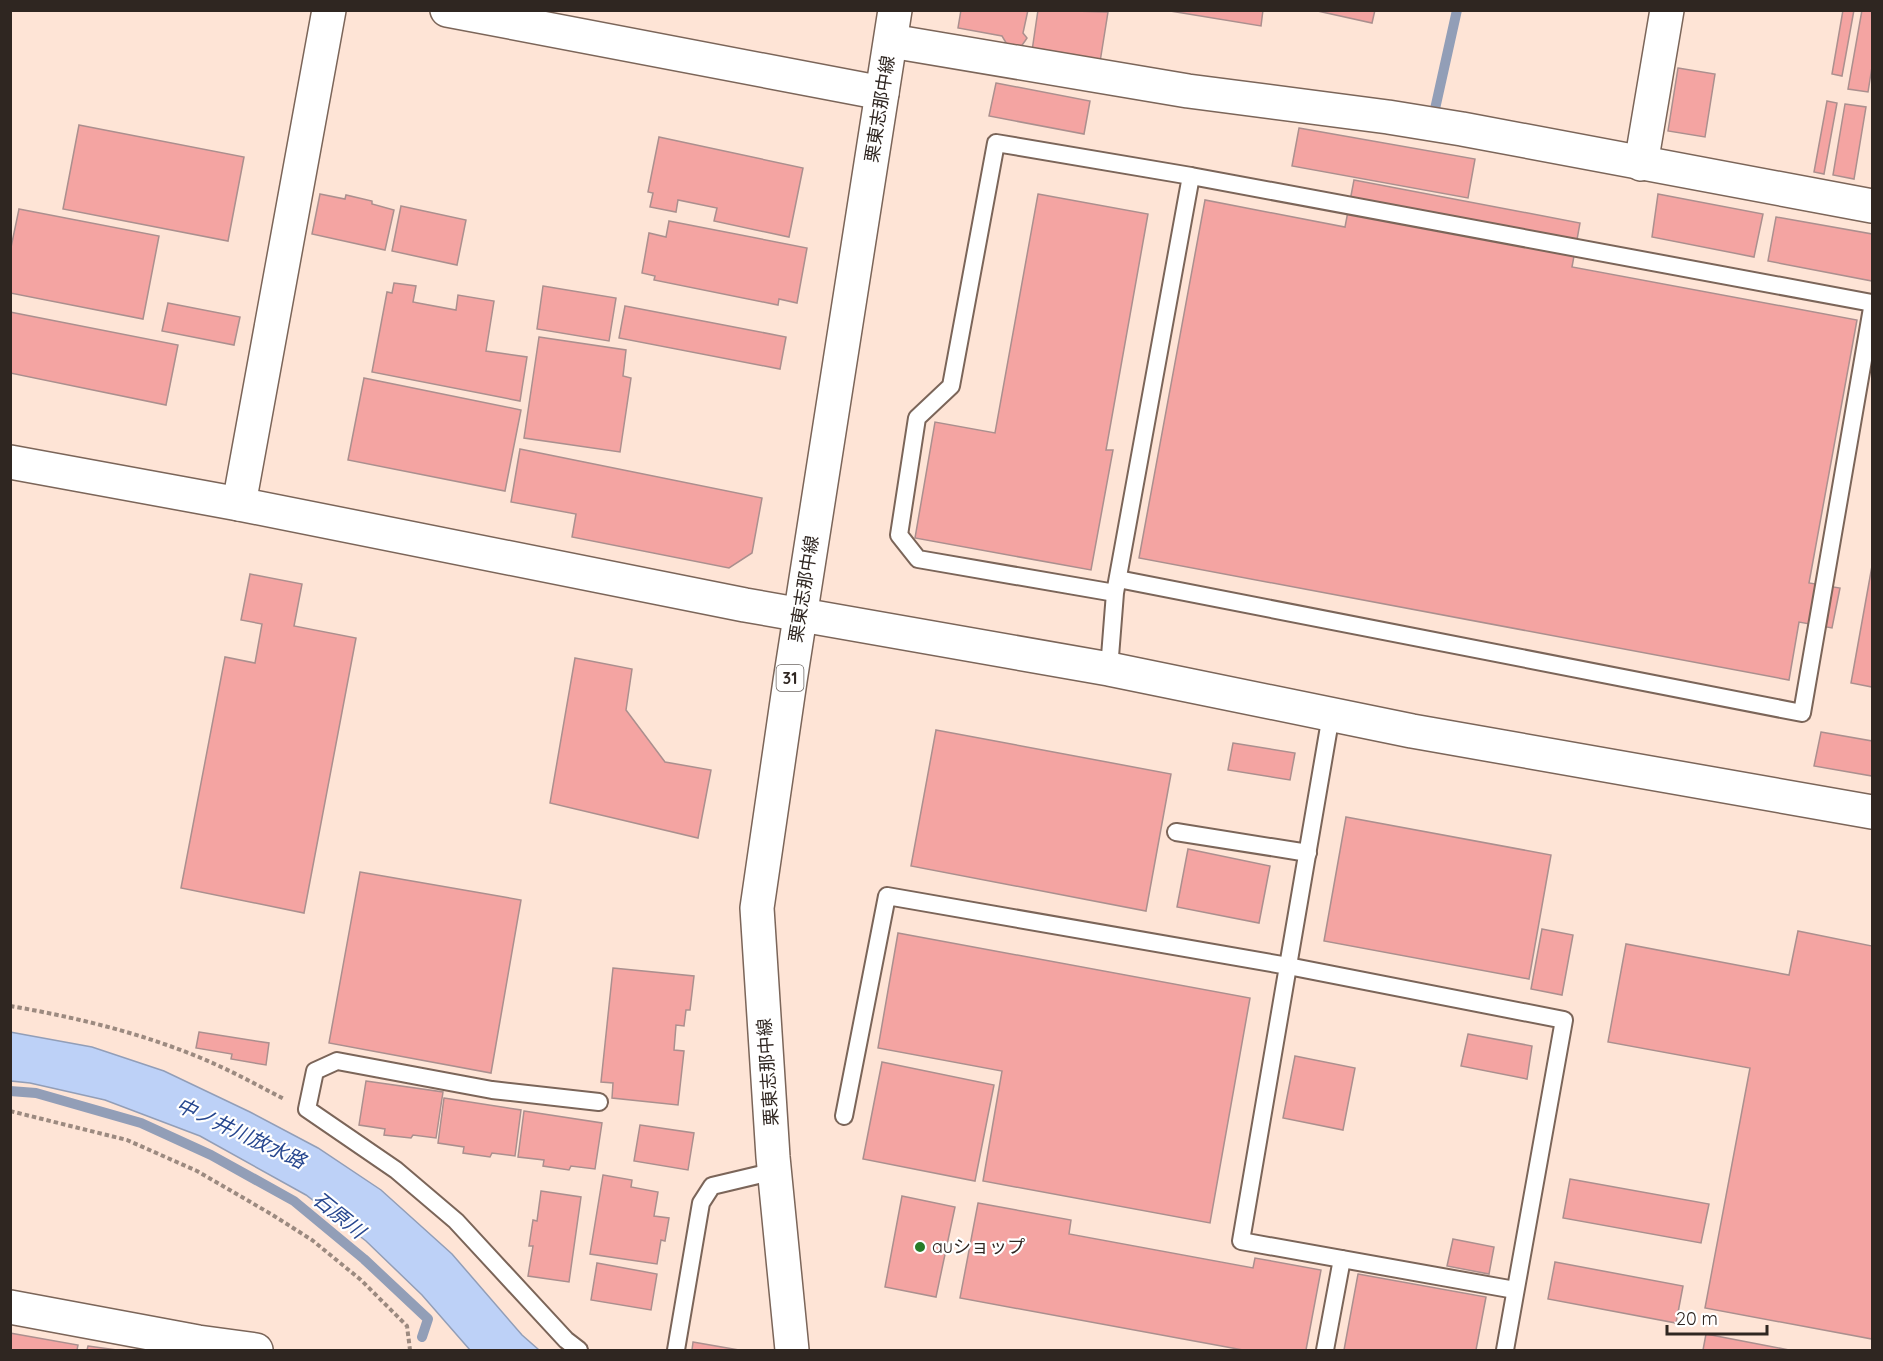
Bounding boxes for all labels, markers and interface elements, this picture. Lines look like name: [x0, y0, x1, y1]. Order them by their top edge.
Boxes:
street label: 栗東志那中線: [860, 54, 899, 164]
street label: 栗東志那中線: [784, 534, 823, 644]
road number: 31: [776, 665, 804, 691]
street label: 栗東志那中線: [752, 1017, 783, 1127]
water label: 中ノ井川放水路: [172, 1092, 312, 1174]
water label: 石原川: [308, 1186, 372, 1244]
place label: auショップ: [932, 1235, 1025, 1258]
marker: auショップ: [913, 1240, 927, 1254]
scale bar: [1667, 1298, 1768, 1336]
text: 20 m: [1676, 1307, 1718, 1330]

